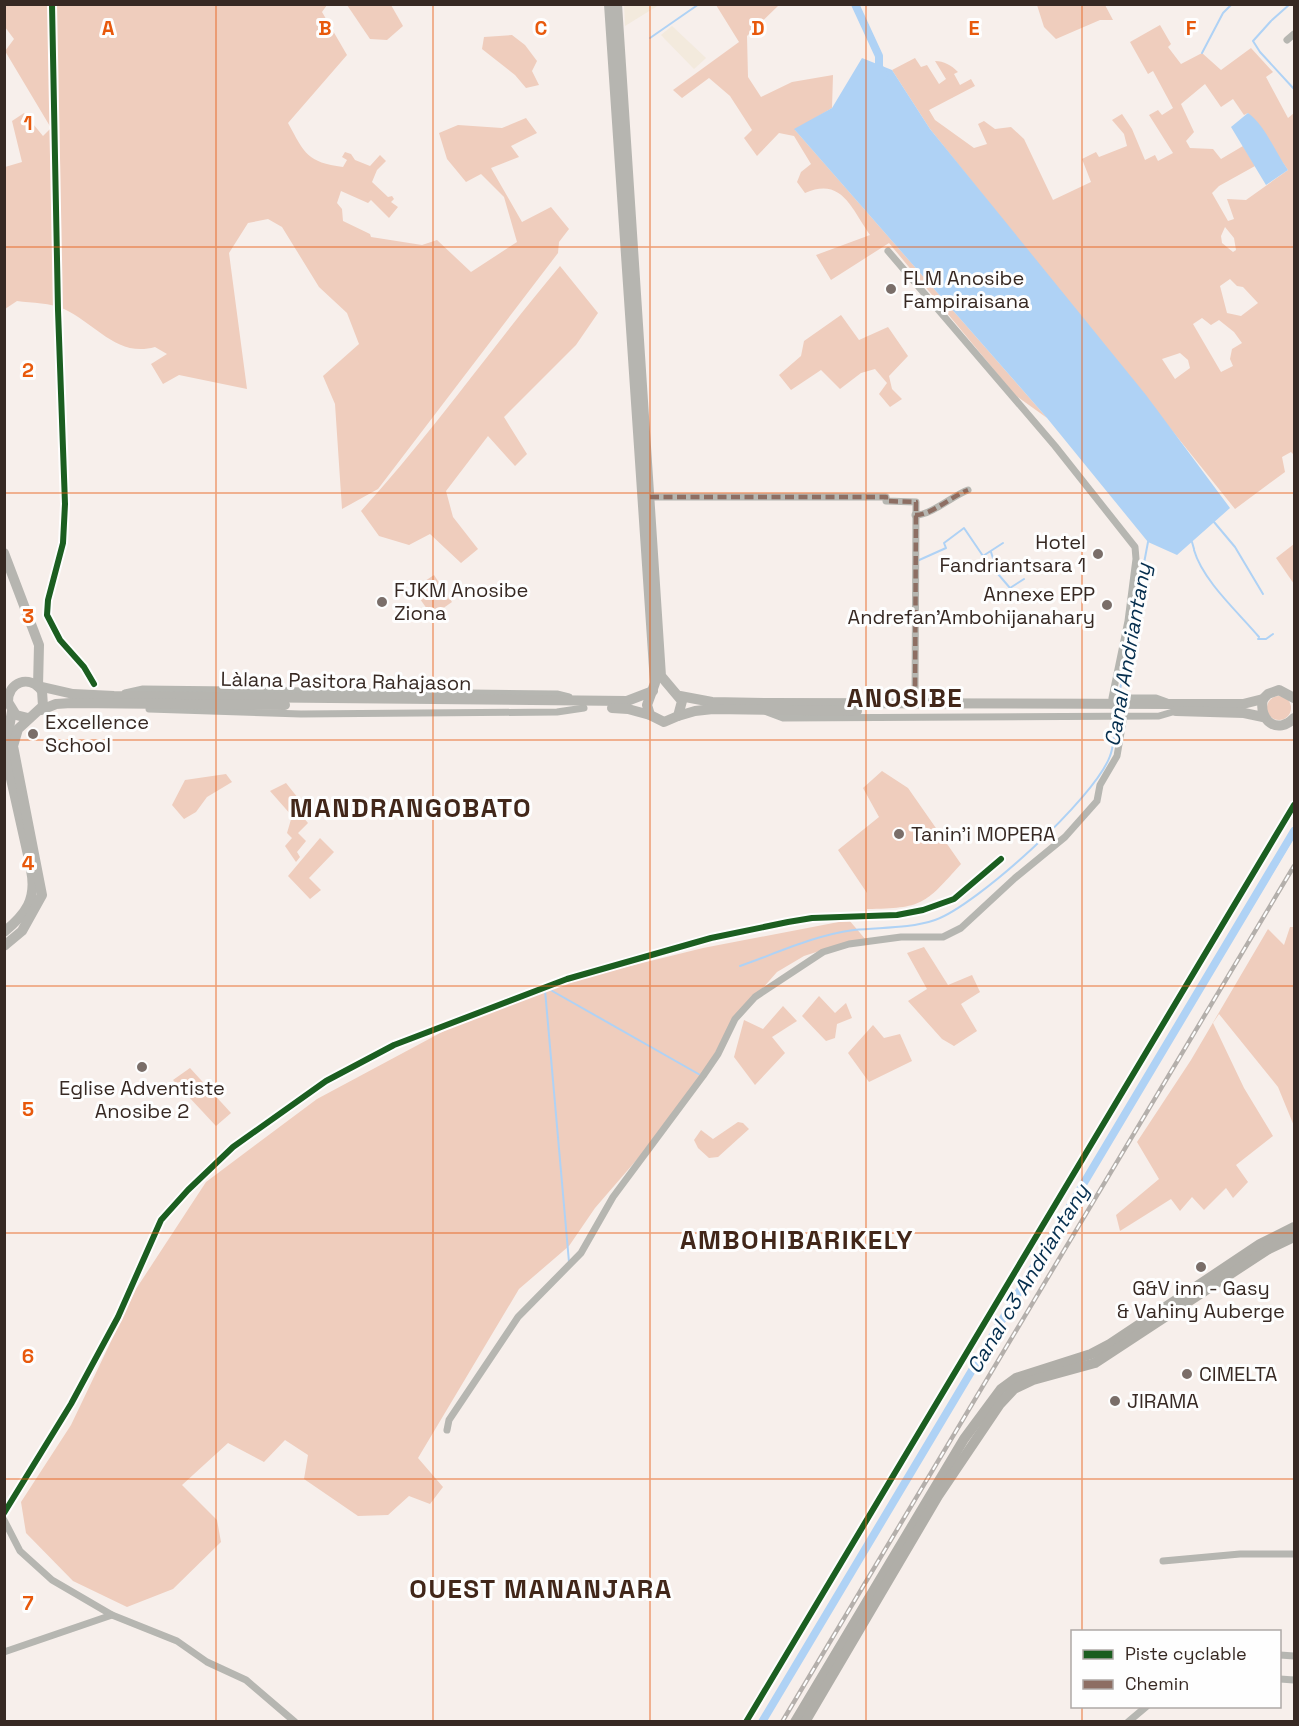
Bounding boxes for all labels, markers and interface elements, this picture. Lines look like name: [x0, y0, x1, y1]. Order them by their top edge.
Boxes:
text: A: [102, 15, 115, 41]
text: B: [318, 15, 332, 41]
text: C: [535, 15, 548, 41]
text: D: [751, 15, 765, 41]
text: E: [968, 15, 980, 41]
text: F: [1186, 15, 1197, 41]
text: 1: [23, 110, 33, 136]
place label: FLM Anosibe Fampiraisana: [903, 265, 1029, 314]
marker: FLM Anosibe Fampiraisana: [884, 282, 898, 296]
text: 2: [22, 357, 34, 383]
place label: Hotel Fandriantsara 1: [939, 529, 1086, 578]
marker: Hotel Fandriantsara 1: [1091, 547, 1105, 561]
water label: Canal Andriantany: [1098, 560, 1157, 749]
place label: FJKM Anosibe Ziona: [394, 577, 528, 626]
place label: Annexe EPP Andrefan'Ambohijanahary: [848, 581, 1095, 630]
marker: FJKM Anosibe Ziona: [375, 595, 389, 609]
marker: Annexe EPP Andrefan'Ambohijanahary: [1100, 598, 1114, 612]
text: 3: [22, 603, 34, 629]
street label: Làlana Pasitora Rahajason: [220, 666, 472, 696]
district label: ANOSIBE: [847, 681, 963, 715]
place label: Excellence School: [45, 709, 149, 758]
marker: Excellence School: [26, 727, 40, 741]
district label: MANDRANGOBATO: [290, 791, 532, 825]
place label: Tanin'i MOPERA: [911, 821, 1056, 847]
marker: Tanin'i MOPERA: [892, 827, 906, 841]
text: 4: [22, 850, 35, 876]
marker: Eglise Adventiste Anosibe 2: [135, 1060, 149, 1074]
place label: Eglise Adventiste Anosibe 2: [59, 1075, 225, 1124]
text: 5: [22, 1096, 34, 1122]
water label: Canal c3 Andriantany: [960, 1178, 1095, 1378]
district label: AMBOHIBARIKELY: [680, 1223, 914, 1257]
marker: G&V inn - Gasy & Vahiny Auberge: [1194, 1260, 1208, 1274]
place label: G&V inn - Gasy & Vahiny Auberge: [1117, 1275, 1285, 1324]
text: 6: [22, 1343, 34, 1369]
place label: CIMELTA: [1199, 1361, 1278, 1387]
marker: CIMELTA: [1180, 1367, 1194, 1381]
place label: JIRAMA: [1127, 1388, 1199, 1414]
marker: JIRAMA: [1108, 1394, 1122, 1408]
district label: OUEST MANANJARA: [409, 1572, 673, 1606]
text: 7: [22, 1590, 34, 1616]
legend: [1071, 1630, 1281, 1708]
text: Piste cyclable: [1125, 1642, 1247, 1665]
text: Chemin: [1125, 1672, 1189, 1695]

